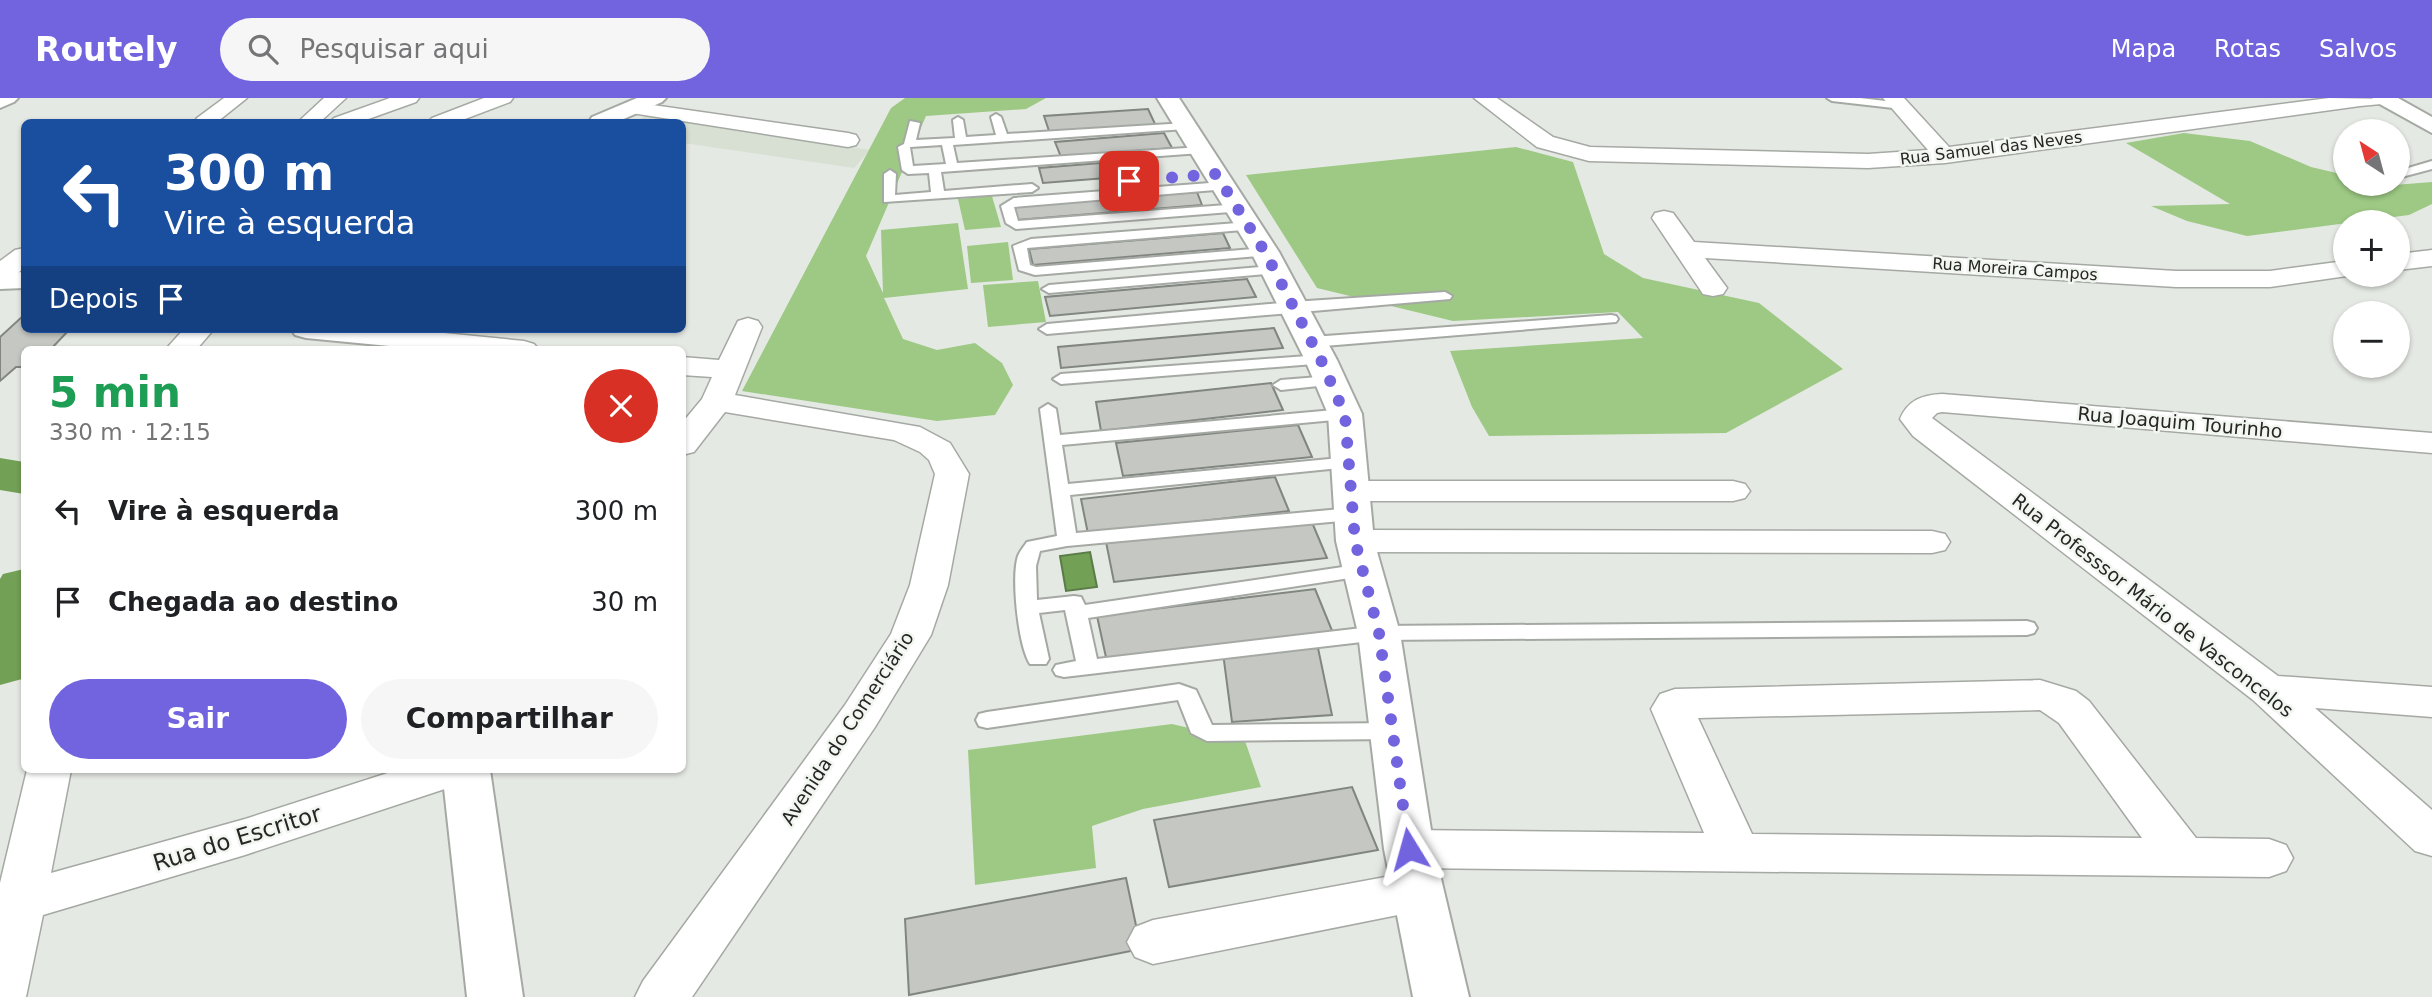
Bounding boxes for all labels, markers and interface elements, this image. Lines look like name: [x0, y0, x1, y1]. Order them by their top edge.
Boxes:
search box: [220, 18, 710, 81]
text: Routely: [35, 30, 178, 69]
icon: search: [244, 30, 282, 68]
text: Pesquisar aqui: [300, 34, 489, 64]
text: Mapa: [2111, 35, 2176, 63]
text: Rotas: [2214, 35, 2281, 63]
text: Salvos: [2319, 35, 2397, 63]
north arrow: [2333, 119, 2410, 196]
map controls: [2333, 119, 2410, 378]
street label: Rua Samuel das Neves: [1899, 127, 2083, 169]
text: 300 m: [164, 145, 334, 202]
icon: left: [49, 147, 140, 238]
pin: [1099, 151, 1159, 211]
icon: arrive: [1110, 162, 1148, 200]
text: Vire à esquerda: [164, 204, 415, 242]
button: +: [2333, 210, 2410, 287]
street label: Rua Moreira Campos: [1932, 254, 2098, 284]
icon: arrive: [152, 280, 190, 318]
text: Depois: [49, 284, 138, 314]
button: −: [2333, 301, 2410, 378]
text: 5 min: [49, 368, 181, 417]
button: close: [584, 369, 658, 443]
street label: Rua Joaquim Tourinho: [2077, 402, 2283, 442]
text: 330 m · 12:15: [49, 419, 211, 445]
street label: Rua Professsor Mário de Vasconcelos: [2008, 488, 2298, 722]
icon: left: [49, 492, 87, 530]
text: Vire à esquerda: [108, 496, 340, 526]
text: 300 m: [575, 496, 658, 526]
icon: arrive: [49, 583, 87, 621]
text: Chegada ao destino: [108, 587, 398, 617]
text: 30 m: [591, 587, 658, 617]
street label: Avenida do Comerciário: [776, 627, 918, 829]
button: Sair: [49, 679, 347, 759]
button: Compartilhar: [361, 679, 658, 759]
street label: Rua do Escritor: [150, 800, 325, 876]
position arrow: [1372, 812, 1446, 886]

